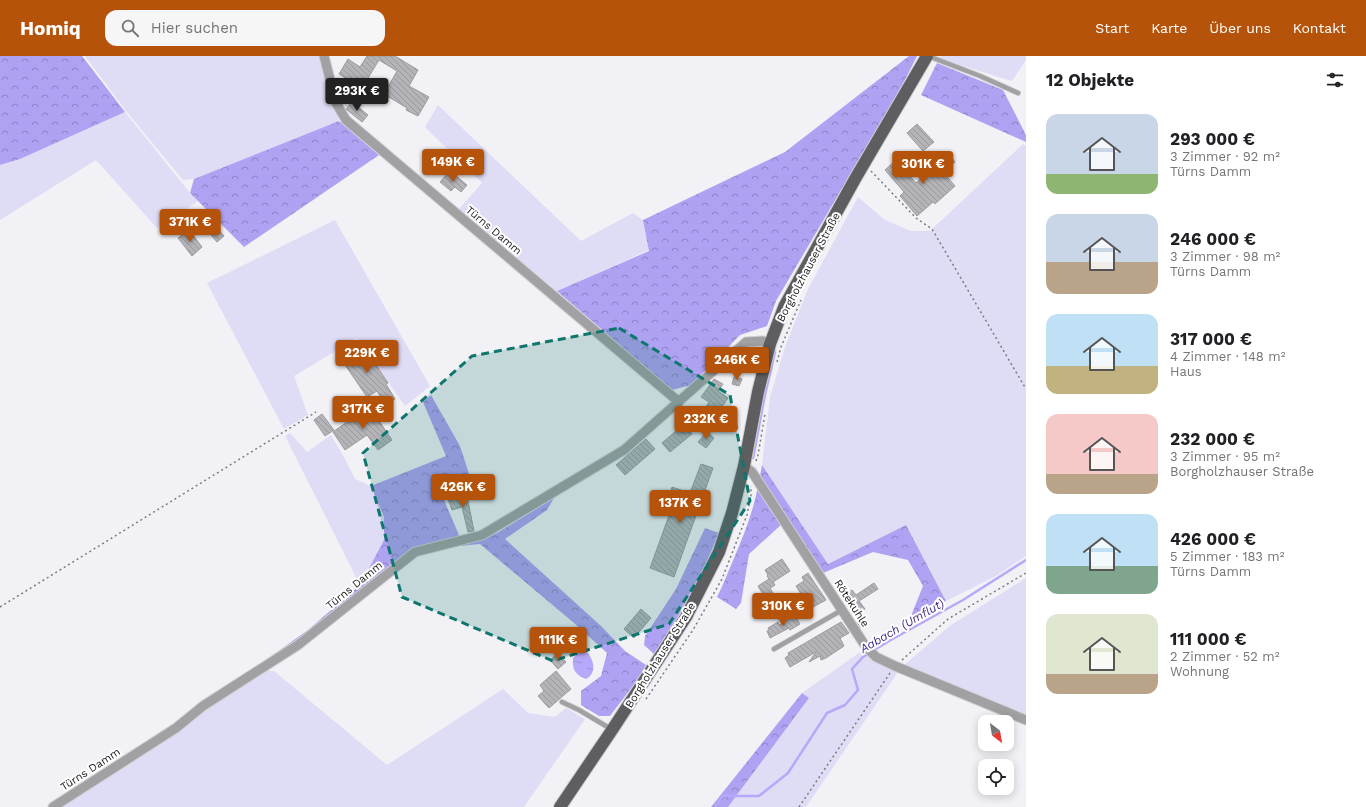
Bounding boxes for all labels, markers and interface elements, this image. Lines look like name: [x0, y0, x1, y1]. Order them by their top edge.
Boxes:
search box: [105, 10, 385, 46]
text: Homiq: [20, 17, 81, 40]
icon: search: [119, 17, 141, 39]
text: Hier suchen: [151, 19, 238, 37]
text: Start: [1095, 20, 1129, 36]
text: Karte: [1151, 20, 1187, 36]
text: Über uns: [1209, 20, 1271, 36]
text: Kontakt: [1293, 20, 1346, 36]
icon: filters: [1324, 69, 1346, 91]
text: 12 Objekte: [1046, 70, 1134, 90]
pin: 293K €: [324, 78, 390, 112]
text: 293K €: [334, 83, 380, 98]
text: 293 000 €: [1170, 129, 1255, 149]
icon: home: [1078, 130, 1126, 178]
pin: 149K €: [420, 149, 486, 183]
text: 3 Zimmer · 92 m²: [1170, 149, 1280, 164]
pin: 301K €: [890, 151, 956, 185]
text: 149K €: [431, 154, 475, 169]
text: 301K €: [901, 156, 945, 171]
text: Türns Damm: [1170, 164, 1251, 179]
street label: Türns Damm: [463, 203, 524, 257]
pin: 371K €: [157, 209, 223, 243]
street label: Borgholzhauser Straße: [774, 210, 843, 324]
text: 371K €: [169, 214, 211, 229]
text: 246 000 €: [1170, 229, 1256, 249]
icon: home: [1078, 230, 1126, 278]
text: 3 Zimmer · 98 m²: [1170, 249, 1280, 264]
text: Türns Damm: [1170, 264, 1251, 279]
text: 317 000 €: [1170, 329, 1252, 349]
icon: home: [1078, 330, 1126, 378]
pin: 229K €: [334, 340, 400, 374]
text: 229K €: [344, 345, 390, 360]
pin: 246K €: [704, 347, 770, 381]
text: 4 Zimmer · 148 m²: [1170, 349, 1285, 364]
text: 246K €: [714, 352, 760, 367]
text: Haus: [1170, 364, 1202, 379]
pin: 317K €: [330, 396, 396, 430]
text: 317K €: [341, 401, 385, 416]
pin: 232K €: [673, 406, 739, 440]
text: 232K €: [684, 411, 729, 426]
text: 232 000 €: [1170, 429, 1255, 449]
icon: home: [1078, 430, 1126, 478]
text: 3 Zimmer · 95 m²: [1170, 449, 1280, 464]
text: Borgholzhauser Straße: [1170, 464, 1314, 479]
pin: 426K €: [430, 474, 496, 508]
text: 426K €: [440, 479, 486, 494]
pin: 137K €: [647, 490, 713, 524]
text: 137K €: [659, 495, 701, 510]
text: 426 000 €: [1170, 529, 1256, 549]
icon: home: [1078, 530, 1126, 578]
text: 5 Zimmer · 183 m²: [1170, 549, 1284, 564]
street label: Türns Damm: [324, 559, 385, 612]
text: Türns Damm: [1170, 564, 1251, 579]
street label: Rötekuhle: [831, 577, 872, 630]
pin: 310K €: [750, 593, 816, 627]
water label: Aabach (Umflut): [857, 596, 947, 656]
text: 310K €: [761, 598, 805, 613]
street label: Borgholzhauser Straße: [623, 600, 698, 710]
pin: 111K €: [525, 627, 591, 661]
text: 111 000 €: [1170, 629, 1246, 649]
icon: home: [1078, 630, 1126, 678]
text: 111K €: [539, 632, 577, 647]
text: 2 Zimmer · 52 m²: [1170, 649, 1279, 664]
text: Wohnung: [1170, 664, 1229, 679]
north arrow: [978, 715, 1014, 751]
map controls: [978, 715, 1014, 795]
street label: Türns Damm: [58, 745, 123, 794]
button: locate: [978, 759, 1014, 795]

